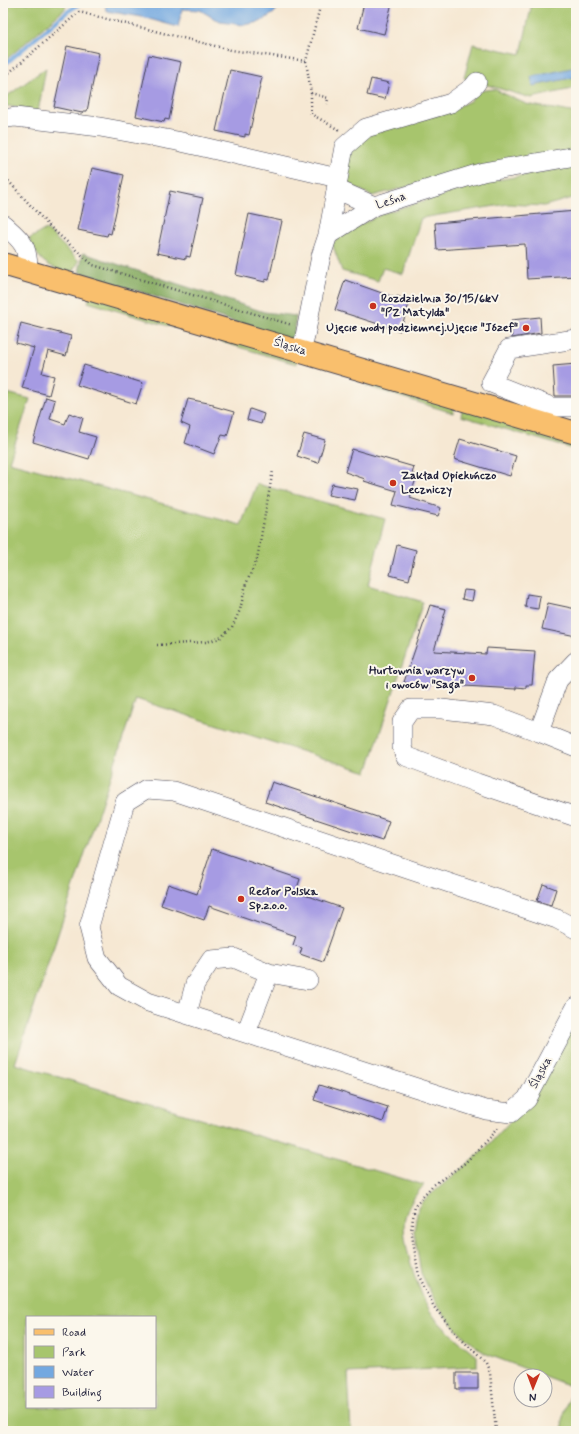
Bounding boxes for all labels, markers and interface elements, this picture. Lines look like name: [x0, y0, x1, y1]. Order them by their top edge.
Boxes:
street label: Leśna: [374, 188, 408, 214]
place label: Rozdzielnia 30/15/6kV "PZ Matylda": [381, 291, 499, 321]
marker: Rozdzielnia 30/15/6kV "PZ Matylda": [368, 301, 378, 311]
place label: Ujęcie wody podziemnej.Ujęcie "Józef": [326, 320, 518, 336]
marker: Ujęcie wody podziemnej.Ujęcie "Józef": [521, 323, 531, 333]
street label: Śląska: [272, 334, 308, 360]
place label: Zakład Opiekuńczo Leczniczy: [401, 468, 496, 498]
marker: Zakład Opiekuńczo Leczniczy: [388, 478, 398, 488]
place label: Hurtownia warzyw i owoców "Saga": [369, 663, 464, 694]
marker: Hurtownia warzyw i owoców "Saga": [467, 673, 477, 683]
place label: Rector Polska Sp.z.o.o.: [249, 884, 318, 914]
marker: Rector Polska Sp.z.o.o.: [236, 894, 246, 904]
street label: Śląska: [526, 1054, 556, 1092]
legend: [26, 1316, 156, 1408]
text: Road: [62, 1325, 86, 1341]
text: Park: [62, 1345, 86, 1361]
text: Water: [62, 1365, 94, 1381]
north arrow: [513, 1368, 553, 1408]
text: Building: [62, 1385, 102, 1402]
text: N: [529, 1390, 537, 1404]

